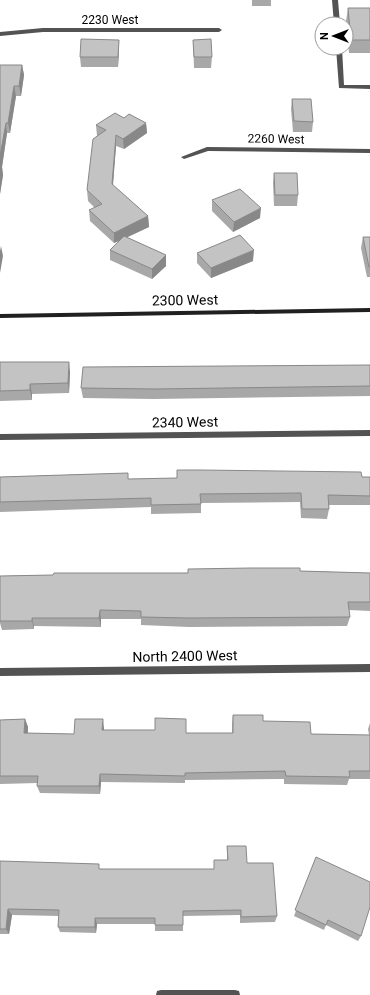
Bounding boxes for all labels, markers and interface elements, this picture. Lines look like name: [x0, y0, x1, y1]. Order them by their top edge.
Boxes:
street label: 2230 West: [82, 13, 139, 27]
north arrow: [314, 16, 354, 56]
text: N: [318, 32, 331, 40]
street label: 2260 West: [247, 132, 305, 146]
street label: 2300 West: [152, 291, 219, 309]
street label: 2340 West: [152, 413, 219, 431]
street label: North 2400 West: [132, 647, 238, 665]

